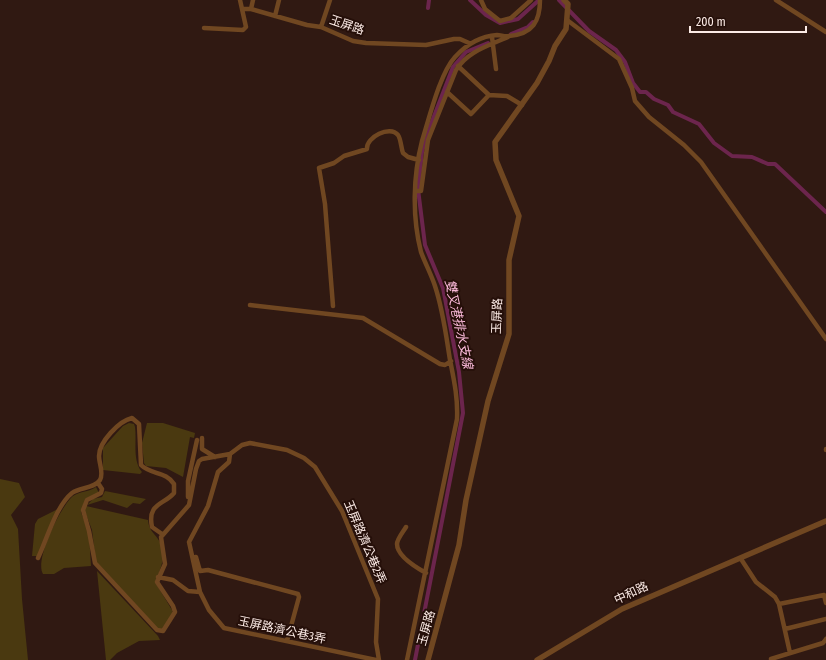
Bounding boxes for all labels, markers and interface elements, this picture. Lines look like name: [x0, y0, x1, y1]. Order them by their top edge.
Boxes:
scale bar: [690, 8, 806, 34]
street label: 玉屏路: [328, 13, 366, 37]
text: 200 m: [696, 15, 726, 29]
water label: 雙叉港排水支線: [442, 278, 476, 372]
street label: 玉屏路: [489, 298, 505, 334]
street label: 玉屏路濟公巷2弄: [341, 498, 389, 586]
street label: 中和路: [612, 579, 650, 607]
street label: 玉屏路: [414, 609, 438, 647]
street label: 玉屏路濟公巷3弄: [237, 614, 327, 646]

